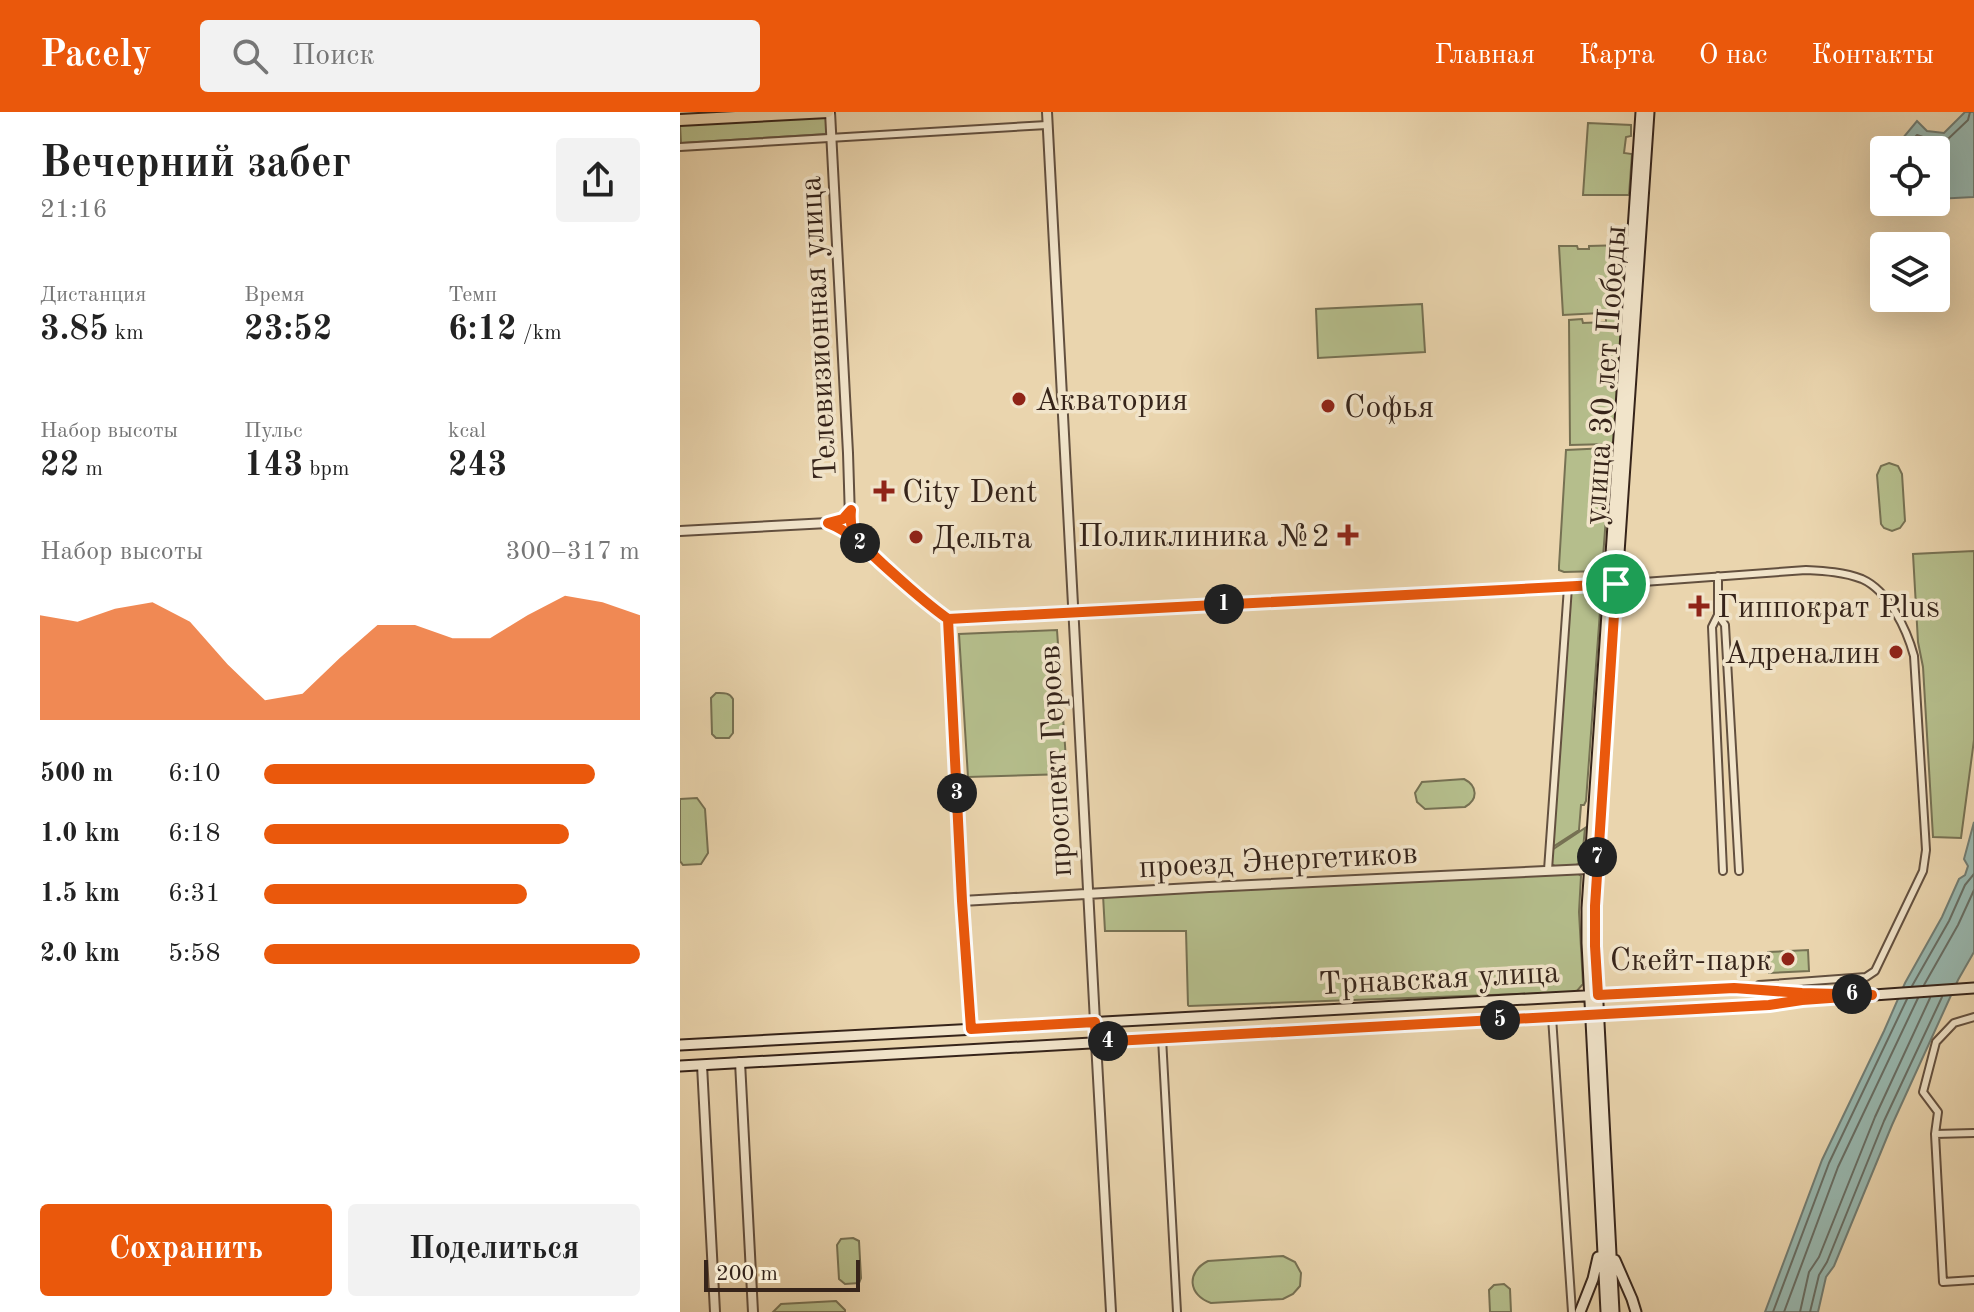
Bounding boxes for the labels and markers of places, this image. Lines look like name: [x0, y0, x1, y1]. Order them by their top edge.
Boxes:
place label: Акватория: [1035, 386, 1188, 418]
marker: Акватория: [1010, 390, 1028, 408]
place label: Софья: [1344, 393, 1434, 425]
marker: Софья: [1319, 397, 1337, 415]
place label: City Dent: [902, 478, 1037, 510]
marker: City Dent: [873, 480, 895, 502]
place label: Поликлиника №2: [1078, 522, 1330, 554]
pin: 2: [840, 523, 880, 563]
place label: Дельта: [932, 524, 1033, 556]
marker: Поликлиника №2: [1337, 524, 1359, 546]
marker: Дельта: [907, 528, 925, 546]
pin: [1582, 550, 1650, 618]
pin: 1: [1204, 584, 1244, 624]
place label: Гиппократ Plus: [1717, 593, 1940, 625]
marker: Гиппократ Plus: [1688, 595, 1710, 617]
place label: Адреналин: [1724, 639, 1880, 671]
marker: Адреналин: [1887, 643, 1905, 661]
pin: 3: [937, 773, 977, 813]
pin: 7: [1577, 837, 1617, 877]
place label: Скейт-парк: [1610, 946, 1772, 978]
marker: Скейт-парк: [1779, 950, 1797, 968]
pin: 6: [1832, 974, 1872, 1014]
pin: 5: [1480, 1000, 1520, 1040]
pin: 4: [1088, 1021, 1128, 1061]

